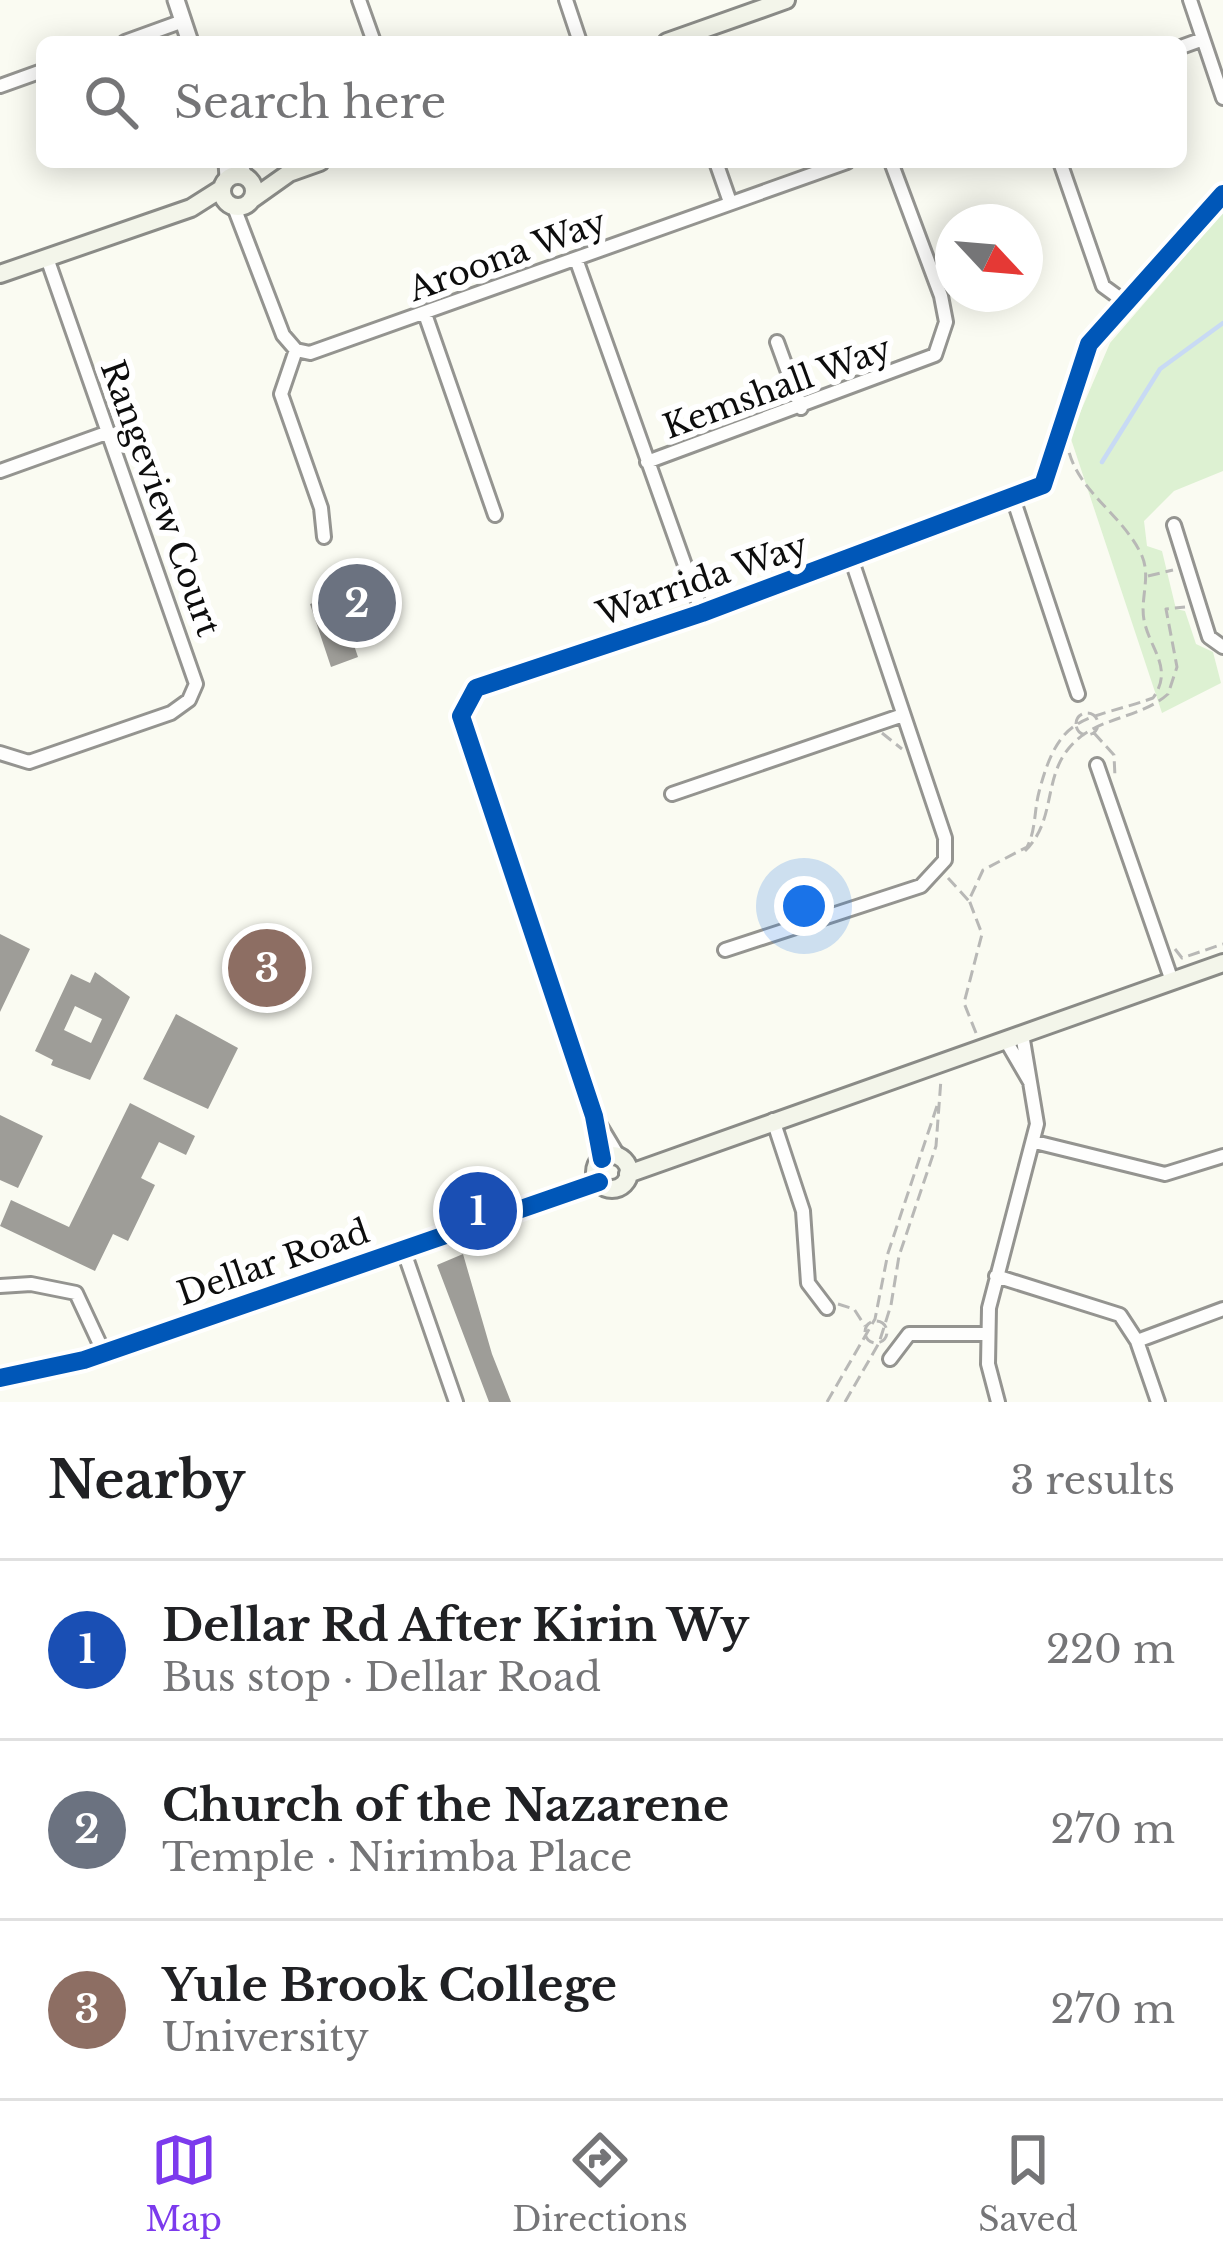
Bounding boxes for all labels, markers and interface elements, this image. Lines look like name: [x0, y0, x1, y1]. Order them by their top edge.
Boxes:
search box: [36, 36, 1187, 168]
icon: search: [78, 69, 144, 135]
text: Search here: [174, 74, 446, 130]
street label: Aroona Way: [402, 201, 612, 311]
north arrow: [935, 204, 1043, 312]
street label: Kemshall Way: [658, 327, 897, 448]
street label: Rangeview Court: [92, 355, 230, 642]
street label: Warrida Way: [591, 524, 813, 635]
pin: 2: [318, 558, 396, 648]
your location: [774, 876, 834, 936]
pin: 3: [228, 923, 306, 1013]
pin: 1: [439, 1166, 517, 1256]
street label: Dellar Road: [172, 1211, 374, 1314]
text: Nearby: [48, 1449, 245, 1512]
text: 3 results: [1010, 1456, 1175, 1505]
text: Dellar Rd After Kirin Wy: [162, 1597, 749, 1653]
text: 1: [78, 1625, 96, 1674]
text: 220 m: [1046, 1625, 1175, 1674]
text: Bus stop · Dellar Road: [162, 1653, 601, 1702]
text: Church of the Nazarene: [162, 1777, 729, 1833]
text: 2: [74, 1805, 100, 1854]
text: 270 m: [1051, 1805, 1175, 1854]
text: Temple · Nirimba Place: [162, 1833, 632, 1882]
text: Yule Brook College: [162, 1957, 617, 2013]
text: 3: [75, 1985, 99, 2034]
text: 270 m: [1051, 1985, 1175, 2034]
text: University: [162, 2013, 369, 2062]
tab: Map: [145, 2127, 222, 2240]
tab: Directions: [512, 2127, 688, 2240]
tab: Saved: [978, 2127, 1078, 2240]

